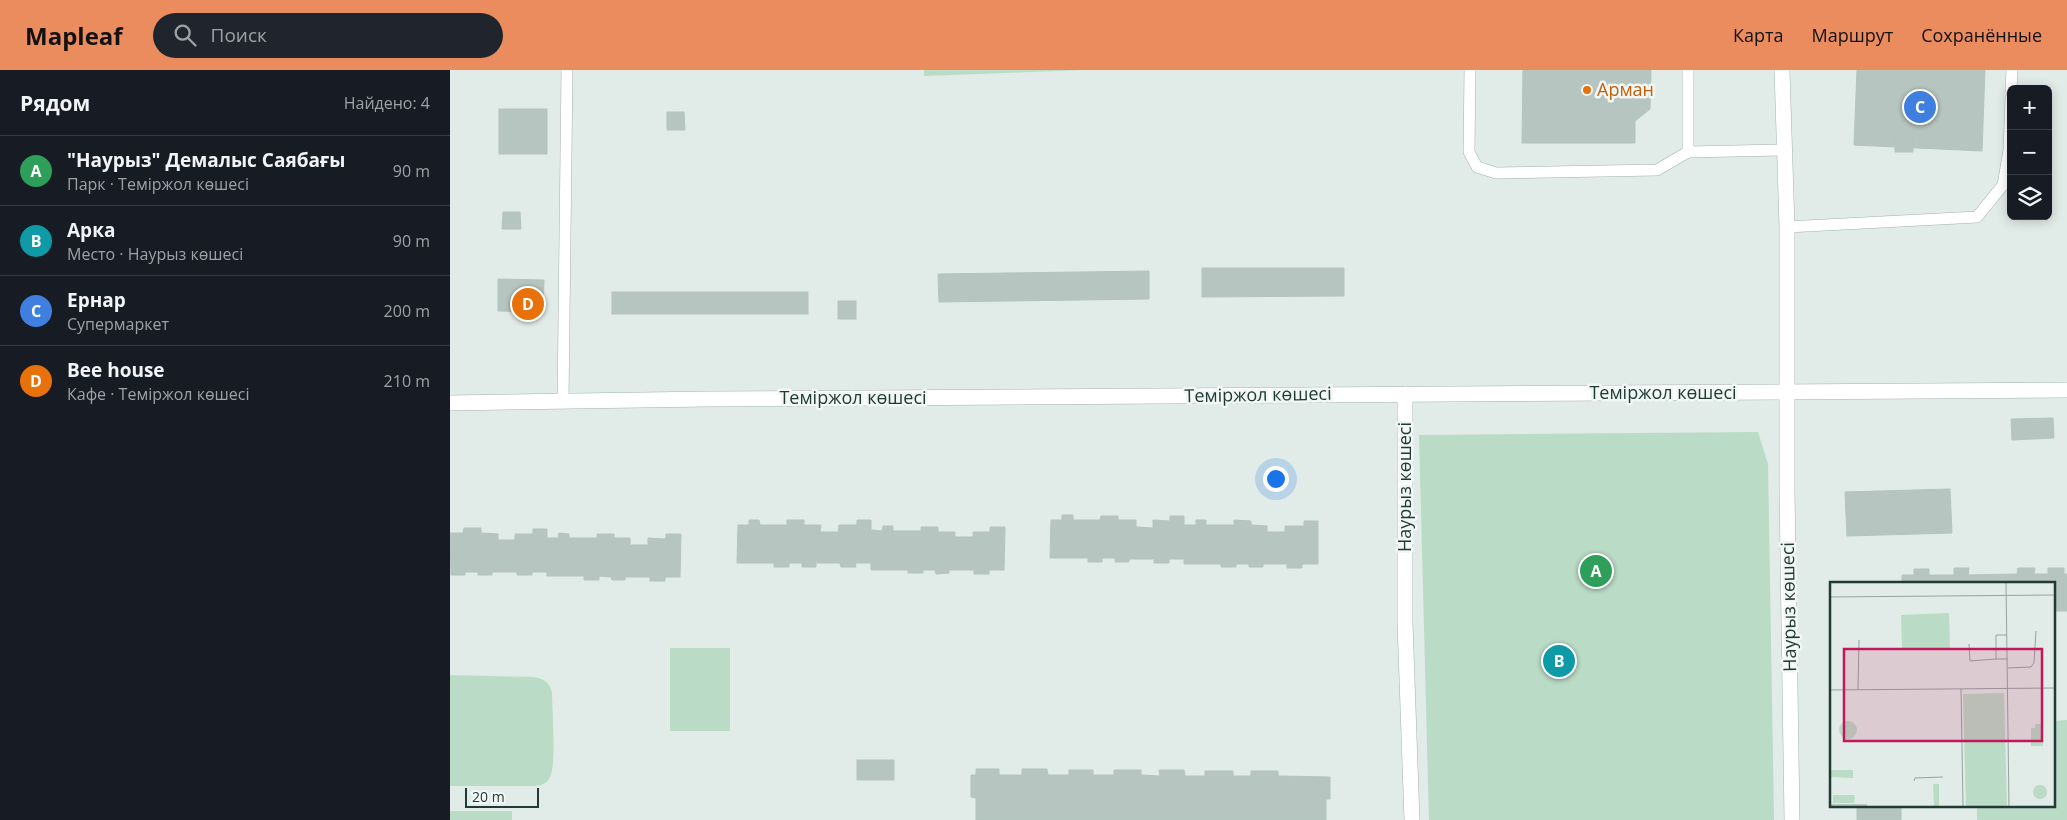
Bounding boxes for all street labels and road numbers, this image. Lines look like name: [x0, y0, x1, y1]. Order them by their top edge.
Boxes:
street label: Теміржол көшесі: [1589, 380, 1737, 404]
street label: Теміржол көшесі: [1184, 381, 1332, 407]
street label: Теміржол көшесі: [779, 385, 927, 409]
street label: Наурыз көшесі: [1392, 422, 1416, 552]
street label: Наурыз көшесі: [1775, 542, 1801, 672]

